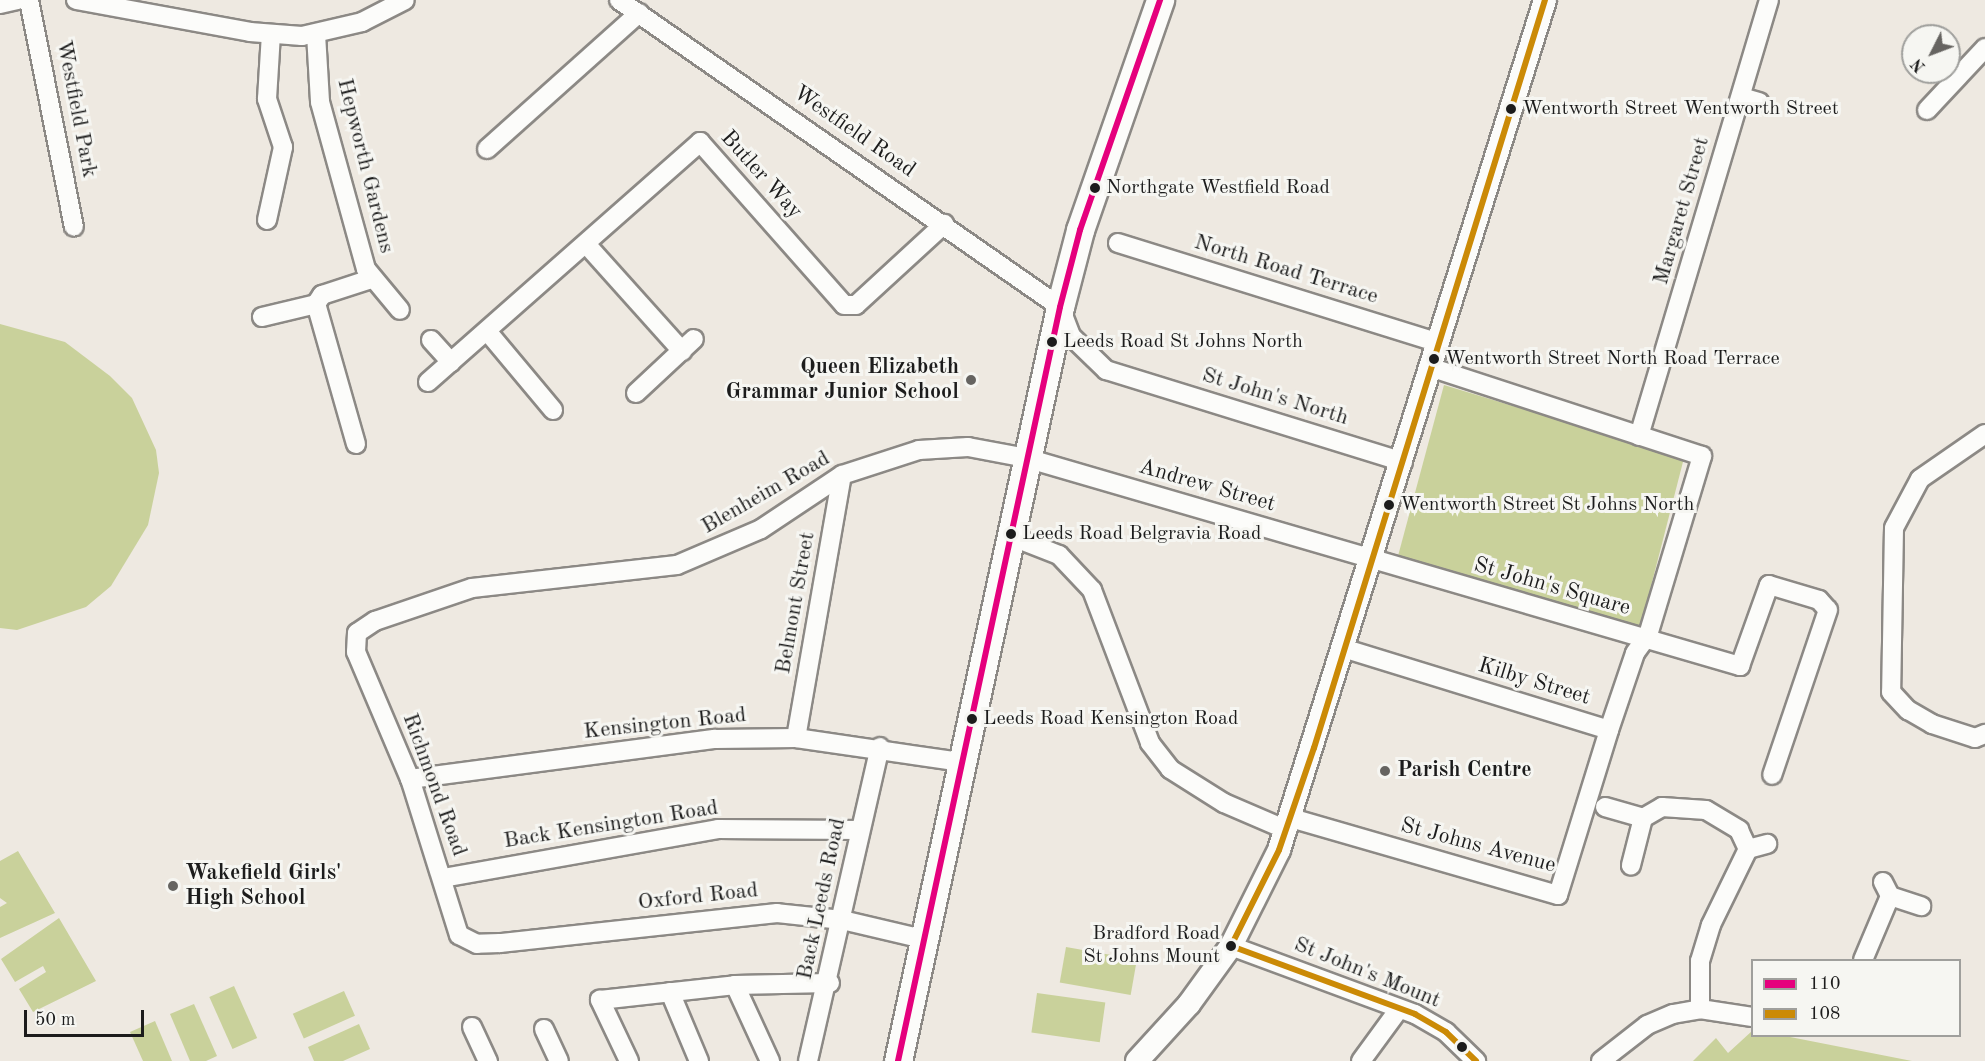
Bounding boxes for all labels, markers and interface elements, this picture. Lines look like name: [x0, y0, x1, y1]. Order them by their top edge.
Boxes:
north arrow: [1901, 24, 1961, 84]
street label: Westfield Park: [50, 38, 102, 180]
text: N: [1909, 55, 1929, 75]
street label: Hepworth Gardens: [331, 76, 399, 256]
street label: Westfield Road: [788, 80, 920, 184]
place label: Wentworth Street Wentworth Street: [1522, 97, 1839, 121]
marker: Wentworth Street Wentworth Street: [1505, 103, 1517, 115]
street label: Butler Way: [714, 125, 808, 225]
street label: Margaret Street: [1648, 134, 1716, 288]
place label: Northgate Westfield Road: [1106, 176, 1330, 200]
marker: Northgate Westfield Road: [1089, 182, 1101, 194]
street label: North Road Terrace: [1191, 229, 1381, 311]
place label: Leeds Road St Johns North: [1063, 330, 1303, 354]
marker: Leeds Road St Johns North: [1046, 336, 1058, 348]
place label: Wentworth Street North Road Terrace: [1445, 347, 1780, 371]
marker: Wentworth Street North Road Terrace: [1428, 353, 1440, 365]
place label: Queen Elizabeth Grammar Junior School: [726, 354, 959, 406]
street label: St John's North: [1199, 362, 1351, 432]
marker: Queen Elizabeth Grammar Junior School: [964, 373, 978, 387]
street label: Blenheim Road: [697, 446, 835, 540]
street label: Andrew Street: [1136, 454, 1278, 518]
place label: Wentworth Street St Johns North: [1400, 493, 1694, 517]
marker: Wentworth Street St Johns North: [1383, 499, 1395, 511]
place label: Leeds Road Belgravia Road: [1022, 522, 1261, 546]
marker: Leeds Road Belgravia Road: [1005, 528, 1017, 540]
street label: Belmont Street: [771, 530, 821, 676]
street label: St John's Square: [1471, 552, 1633, 622]
street label: Kilby Street: [1475, 652, 1593, 712]
street label: Kensington Road: [582, 702, 748, 746]
place label: Leeds Road Kensington Road: [983, 707, 1238, 731]
street label: Richmond Road: [396, 710, 472, 860]
marker: Leeds Road Kensington Road: [966, 713, 978, 725]
place label: Parish Centre: [1397, 758, 1532, 784]
marker: Parish Centre: [1378, 764, 1392, 778]
street label: Back Kensington Road: [502, 795, 720, 855]
street label: St Johns Avenue: [1397, 813, 1559, 879]
street label: Back Leeds Road: [792, 816, 852, 982]
place label: Wakefield Girls' High School: [185, 860, 341, 912]
street label: Oxford Road: [637, 878, 759, 916]
marker: Wakefield Girls' High School: [166, 879, 180, 893]
place label: Bradford Road St Johns Mount: [1083, 922, 1220, 969]
street label: St John's Mount: [1290, 932, 1444, 1014]
marker: Bradford Road St Johns Mount: [1225, 940, 1237, 952]
legend: [1751, 959, 1961, 1037]
text: 110: [1809, 975, 1840, 993]
scale bar: [27, 998, 147, 1036]
text: 108: [1809, 1005, 1840, 1023]
text: 50 m: [35, 1011, 75, 1029]
unlabelled marker: [1456, 1041, 1468, 1053]

